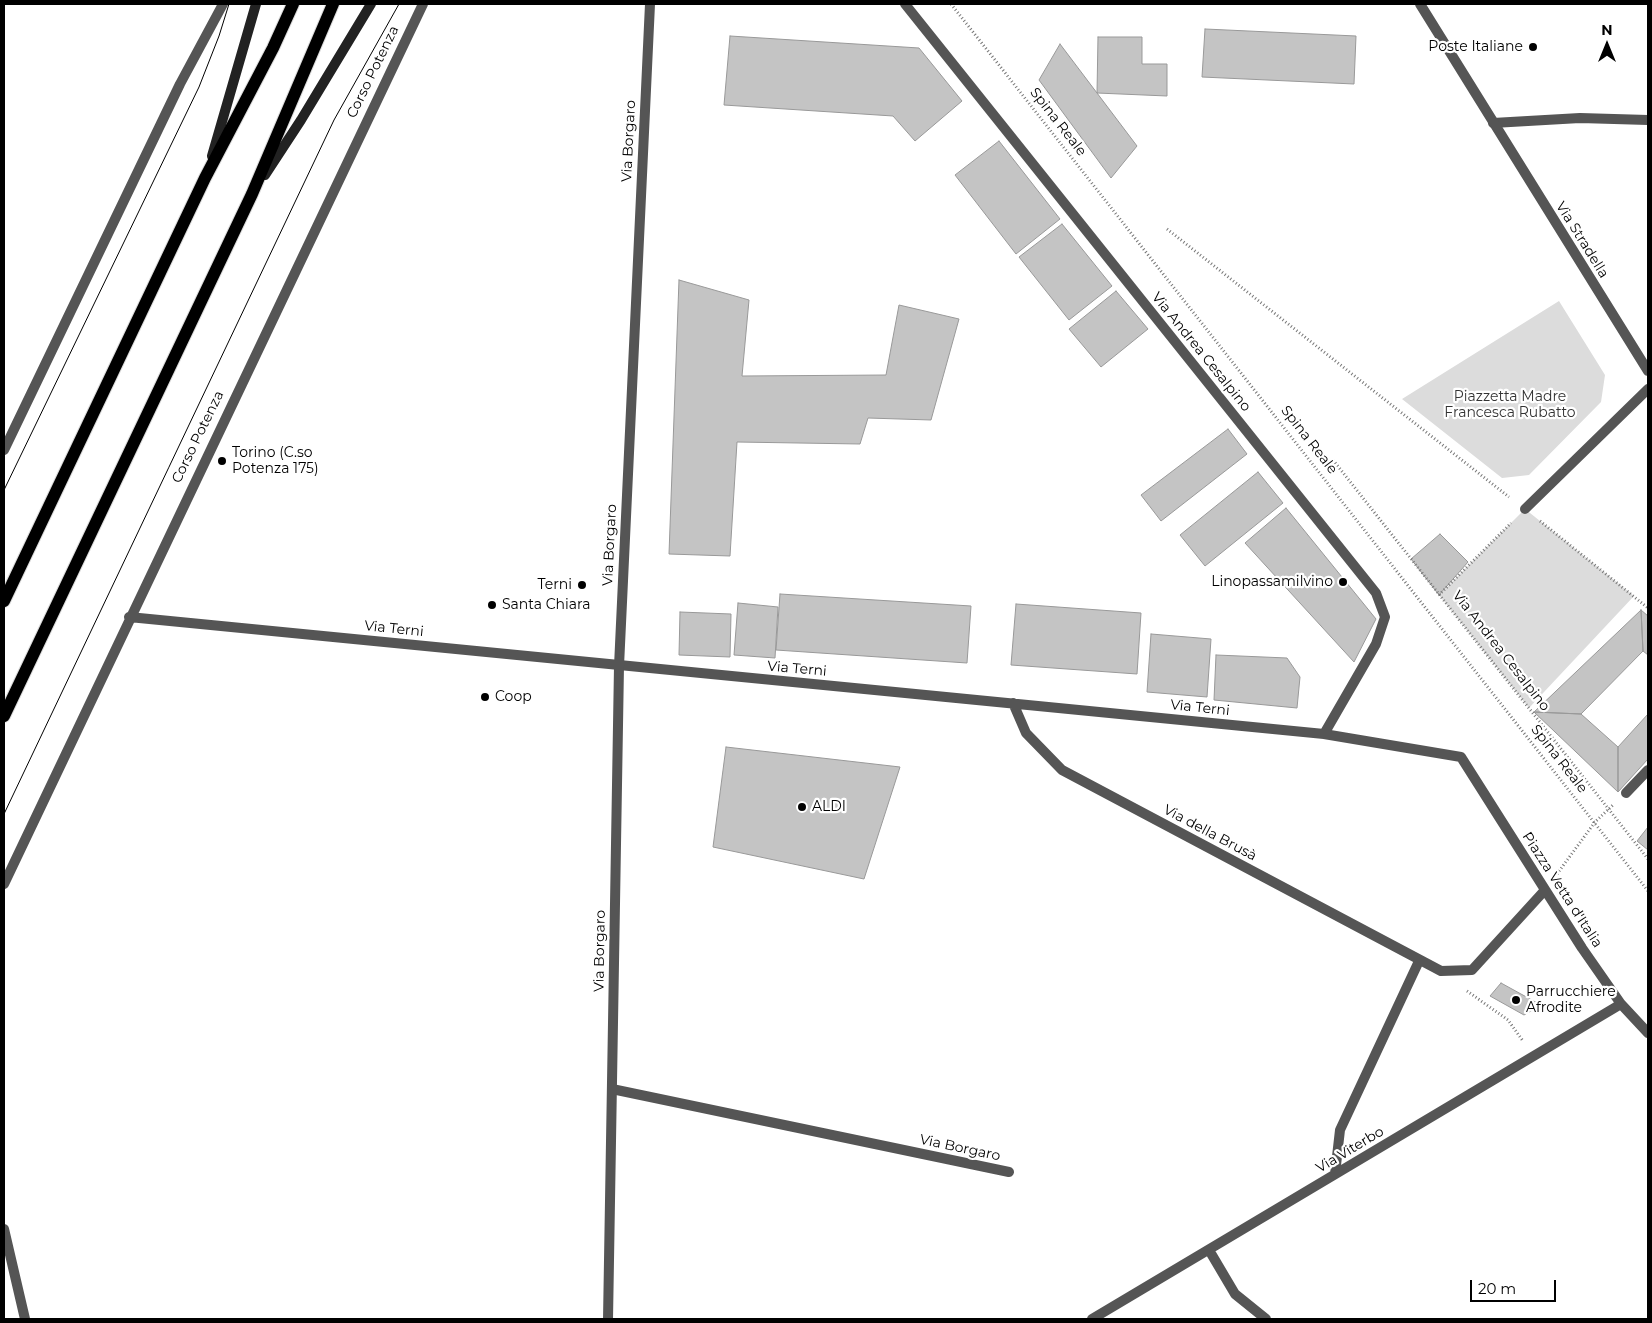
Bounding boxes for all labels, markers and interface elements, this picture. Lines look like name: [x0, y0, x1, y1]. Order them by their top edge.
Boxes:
north arrow: [1582, 20, 1632, 70]
text: N: [1601, 21, 1613, 39]
street label: Corso Potenza: [343, 23, 403, 121]
place label: Poste Italiane: [1428, 39, 1523, 55]
marker: Poste Italiane: [1527, 41, 1539, 53]
street label: Spina Reale: [1026, 84, 1090, 160]
street label: Via Borgaro: [618, 100, 640, 182]
street label: Via Stradella: [1552, 199, 1612, 281]
street label: Via Andrea Cesalpino: [1148, 289, 1254, 415]
street label: Corso Potenza: [168, 388, 228, 486]
park label: Piazzetta Madre Francesca Rubatto: [1444, 389, 1576, 422]
street label: Spina Reale: [1277, 402, 1341, 478]
place label: Torino (C.so Potenza 175): [232, 445, 319, 478]
marker: Torino (C.so Potenza 175): [216, 455, 228, 467]
street label: Via Borgaro: [599, 504, 621, 586]
place label: Linopassamilvino: [1211, 574, 1333, 590]
marker: Linopassamilvino: [1337, 576, 1349, 588]
place label: Terni: [538, 577, 572, 593]
marker: Terni: [576, 579, 588, 591]
street label: Via Andrea Cesalpino: [1449, 587, 1553, 715]
place label: Santa Chiara: [502, 597, 590, 613]
marker: Santa Chiara: [486, 599, 498, 611]
street label: Via Terni: [363, 618, 425, 640]
street label: Via Terni: [767, 658, 827, 680]
place label: Coop: [495, 689, 532, 705]
marker: Coop: [479, 691, 491, 703]
street label: Via Terni: [1169, 697, 1231, 719]
street label: Spina Reale: [1527, 721, 1591, 797]
place label: ALDI: [812, 799, 846, 815]
marker: ALDI: [796, 801, 808, 813]
street label: Via della Brusà: [1160, 801, 1260, 865]
street label: Piazza Vetta d'Italia: [1518, 829, 1606, 951]
street label: Via Borgaro: [591, 910, 609, 992]
place label: Parrucchiere Afrodite: [1526, 984, 1616, 1016]
marker: Parrucchiere Afrodite: [1510, 994, 1522, 1006]
street label: Via Viterbo: [1313, 1123, 1387, 1177]
street label: Via Borgaro: [918, 1131, 1002, 1165]
scale bar: [1472, 1270, 1558, 1302]
text: 20 m: [1478, 1279, 1516, 1298]

